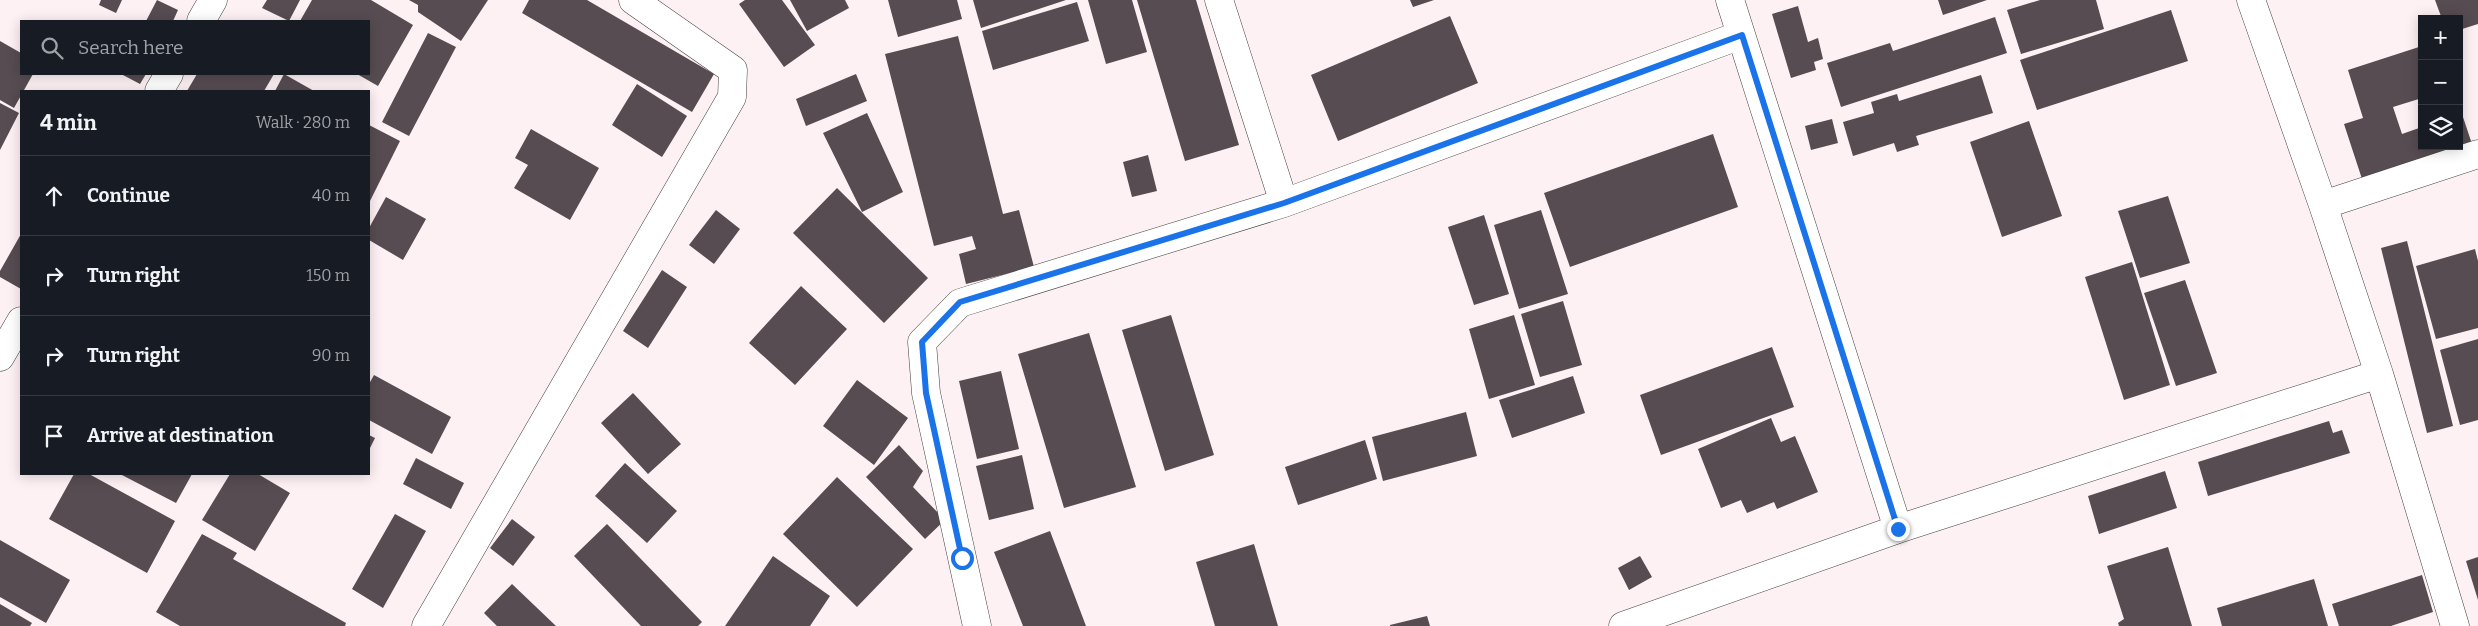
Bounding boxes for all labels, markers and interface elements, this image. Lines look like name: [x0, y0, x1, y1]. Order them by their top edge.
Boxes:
map controls: [2418, 15, 2463, 150]
button: +: [2418, 15, 2463, 60]
search box: [20, 20, 370, 75]
icon: search: [38, 34, 66, 62]
text: Search here: [78, 36, 183, 59]
button: −: [2418, 60, 2463, 105]
button: layers: [2418, 105, 2463, 150]
text: 4 min: [40, 110, 97, 136]
text: Walk · 280 m: [256, 113, 350, 132]
icon: ahead: [40, 182, 68, 210]
text: Continue: [87, 184, 170, 207]
text: 40 m: [312, 186, 350, 205]
icon: right: [40, 262, 68, 290]
text: Turn right: [87, 264, 180, 287]
text: 150 m: [306, 266, 350, 285]
icon: right: [40, 342, 68, 370]
text: Turn right: [87, 344, 180, 367]
text: 90 m: [312, 346, 350, 365]
icon: arrive: [40, 422, 68, 450]
text: Arrive at destination: [87, 424, 274, 447]
route end: [1887, 518, 1910, 541]
route start: [951, 547, 974, 570]

